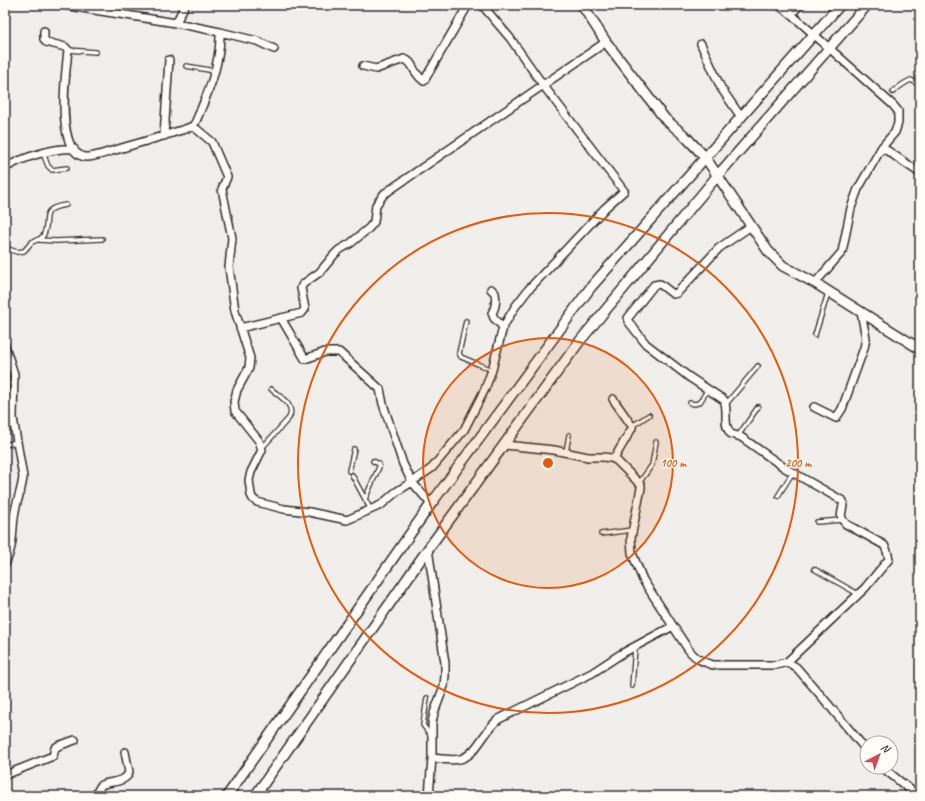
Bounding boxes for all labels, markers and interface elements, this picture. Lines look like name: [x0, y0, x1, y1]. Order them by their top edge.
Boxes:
text: 100 m: [660, 455, 687, 471]
text: 200 m: [785, 455, 812, 471]
centre of rings: [541, 456, 555, 470]
north arrow: [859, 735, 899, 775]
text: N: [878, 740, 894, 756]

